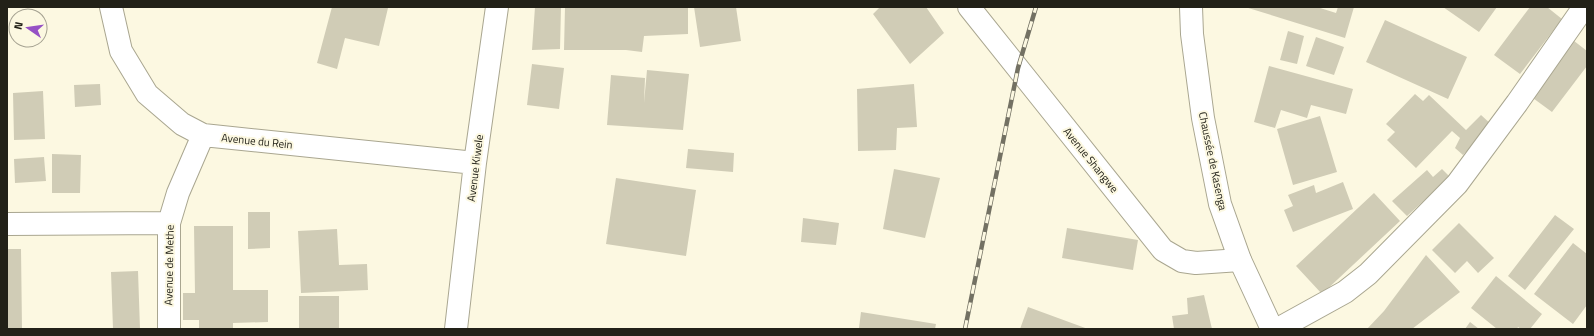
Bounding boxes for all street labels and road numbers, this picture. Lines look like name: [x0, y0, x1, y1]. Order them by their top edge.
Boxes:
street label: Chaussée de Kasenga: [1195, 110, 1231, 212]
street label: Avenue Shangwe: [1060, 124, 1123, 196]
street label: Avenue du Rein: [221, 129, 293, 153]
street label: Avenue Kiwele: [463, 133, 487, 202]
street label: Avenue de Methe: [160, 224, 178, 305]

